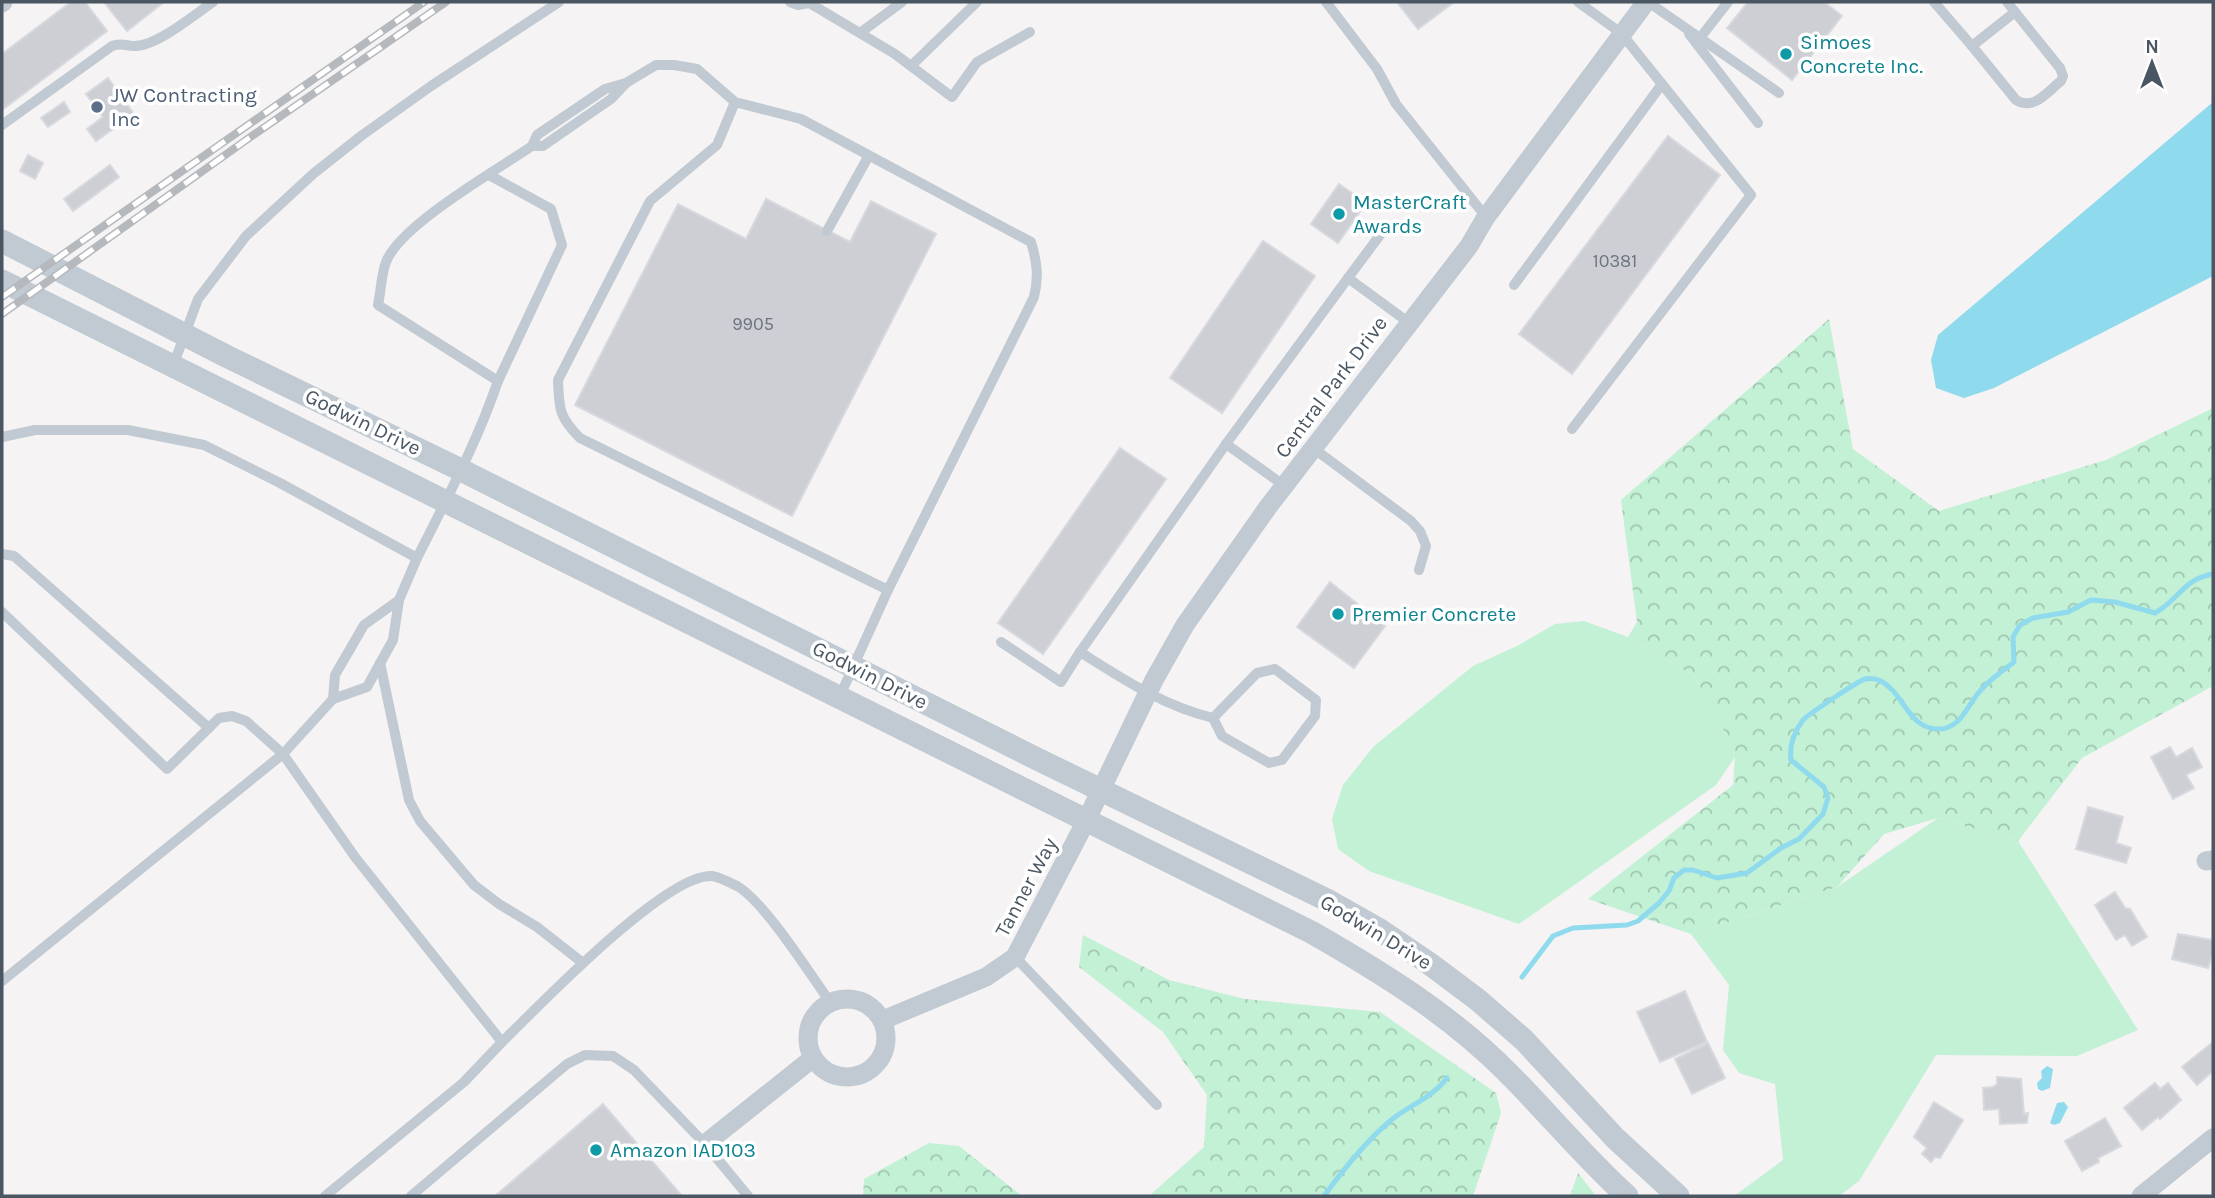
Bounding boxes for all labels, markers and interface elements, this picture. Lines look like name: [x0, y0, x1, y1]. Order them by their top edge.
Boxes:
north arrow: [2117, 28, 2187, 98]
place label: Simoes Concrete Inc.: [1800, 30, 1923, 78]
text: N: [2145, 36, 2159, 58]
marker: Simoes Concrete Inc.: [1778, 46, 1794, 62]
place label: JW Contracting Inc: [111, 83, 257, 131]
marker: JW Contracting Inc: [89, 99, 105, 115]
place label: MasterCraft Awards: [1353, 190, 1467, 238]
marker: MasterCraft Awards: [1331, 206, 1347, 222]
house number: 10381: [1593, 250, 1637, 272]
street label: Central Park Drive: [1270, 312, 1392, 462]
house number: 9905: [732, 313, 774, 335]
street label: Godwin Drive: [301, 384, 425, 460]
place label: Premier Concrete: [1352, 602, 1516, 626]
marker: Premier Concrete: [1330, 606, 1346, 622]
street label: Godwin Drive: [809, 636, 931, 714]
street label: Tanner Way: [990, 833, 1062, 940]
street label: Godwin Drive: [1316, 889, 1436, 975]
place label: Amazon IAD103: [610, 1138, 756, 1162]
marker: Amazon IAD103: [588, 1142, 604, 1158]

